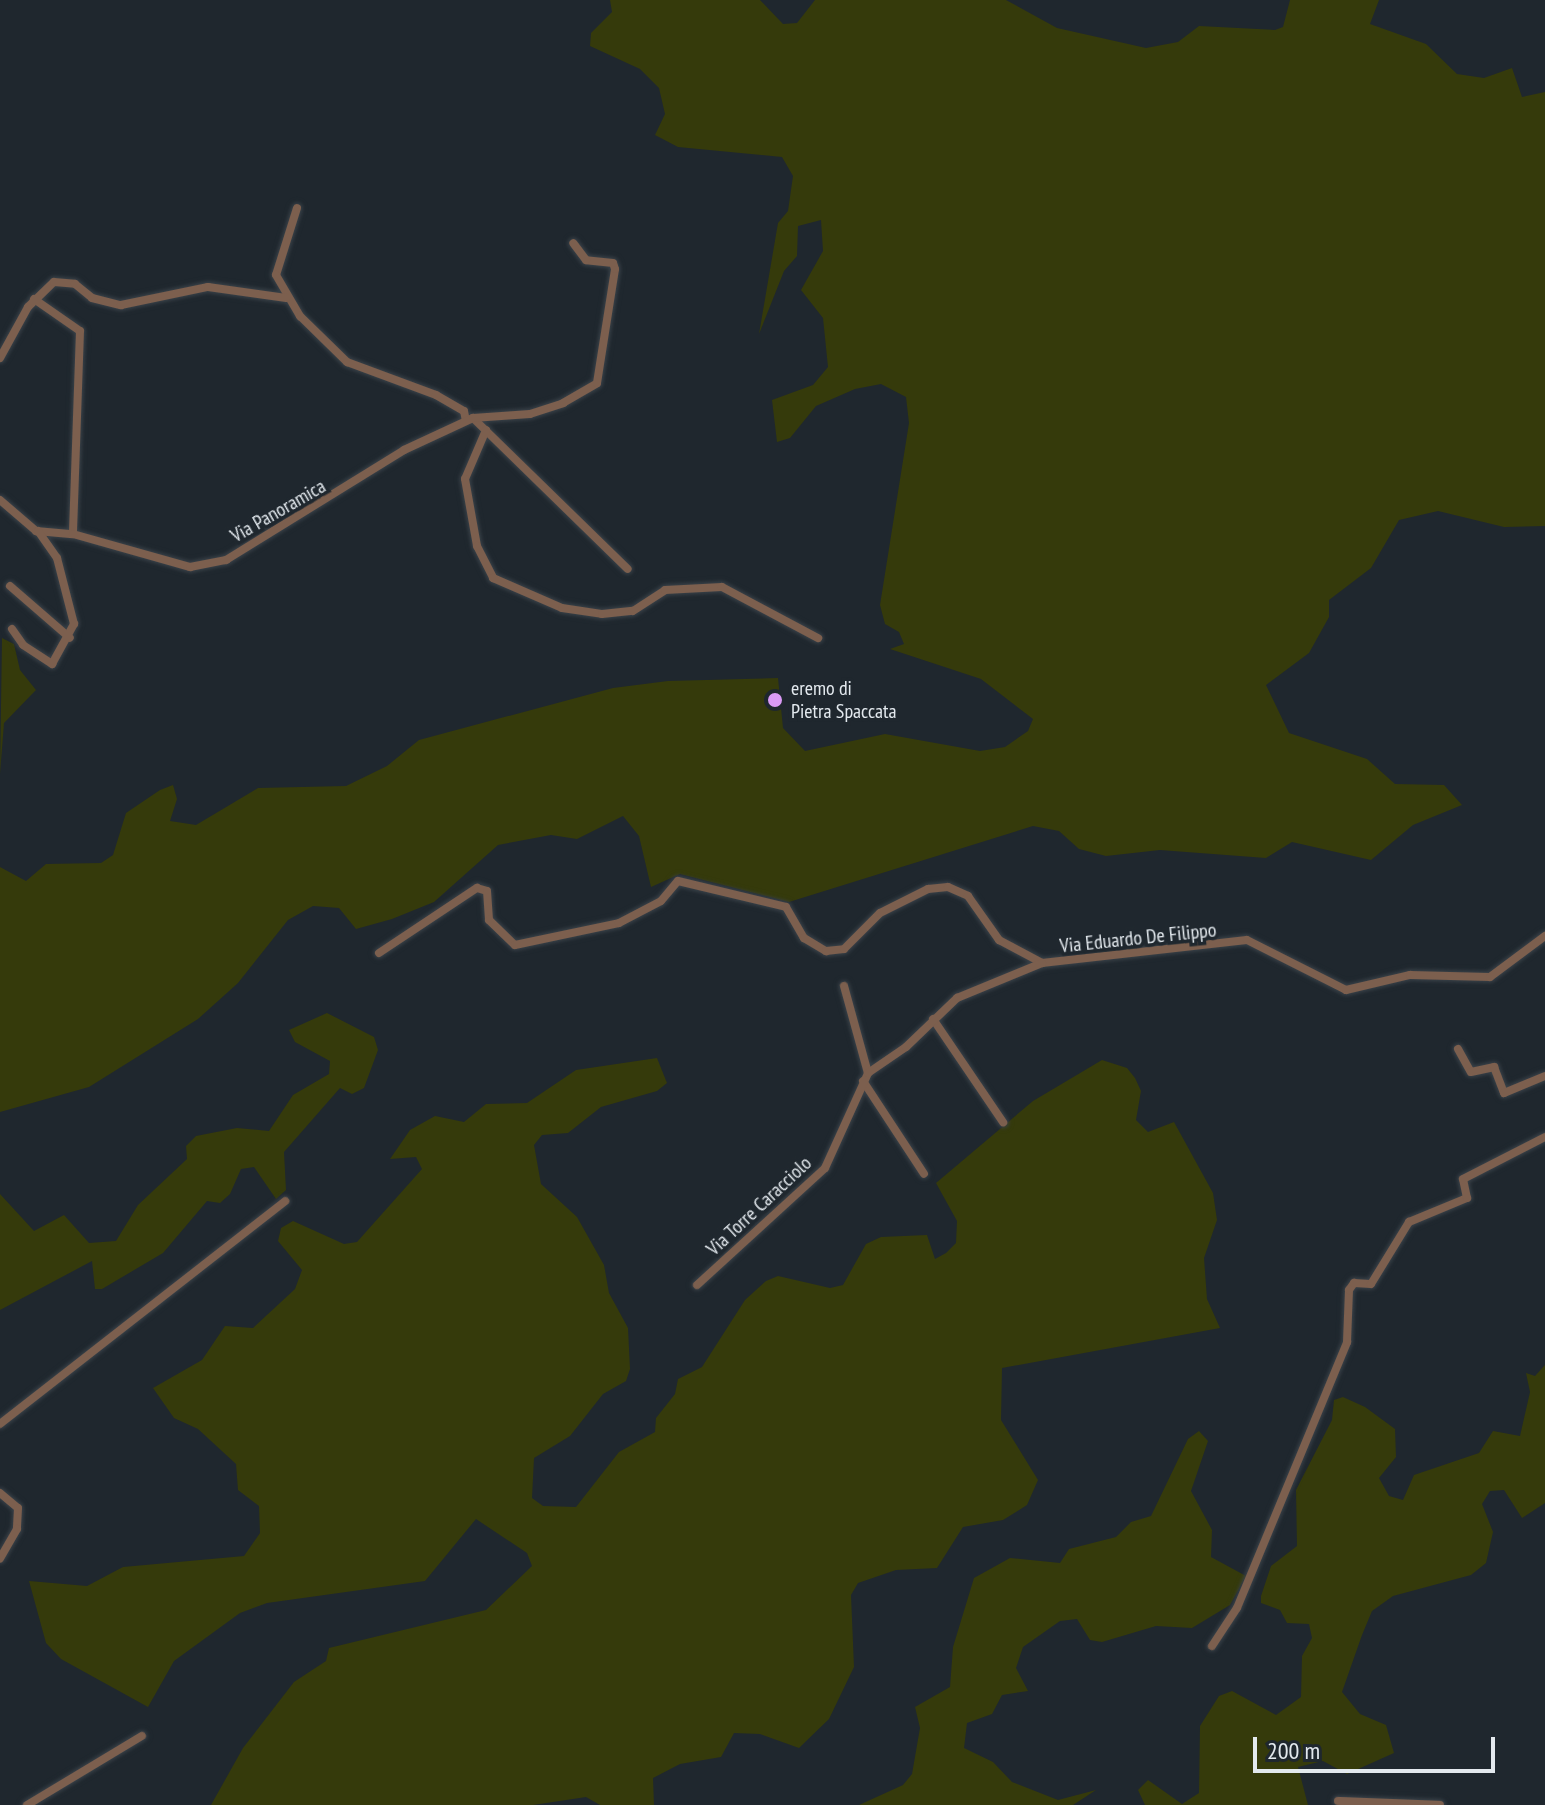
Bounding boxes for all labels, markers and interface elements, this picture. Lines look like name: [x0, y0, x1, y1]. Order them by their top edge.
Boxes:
street label: Via Panoramica: [226, 474, 330, 548]
place label: eremo di Pietra Spaccata: [791, 676, 896, 723]
marker: eremo di Pietra Spaccata: [766, 691, 784, 709]
street label: Via Eduardo De Filippo: [1058, 918, 1218, 958]
street label: Via Torre Caracciolo: [701, 1151, 817, 1261]
scale bar: [1257, 1721, 1499, 1771]
text: 200 m: [1267, 1735, 1320, 1766]

